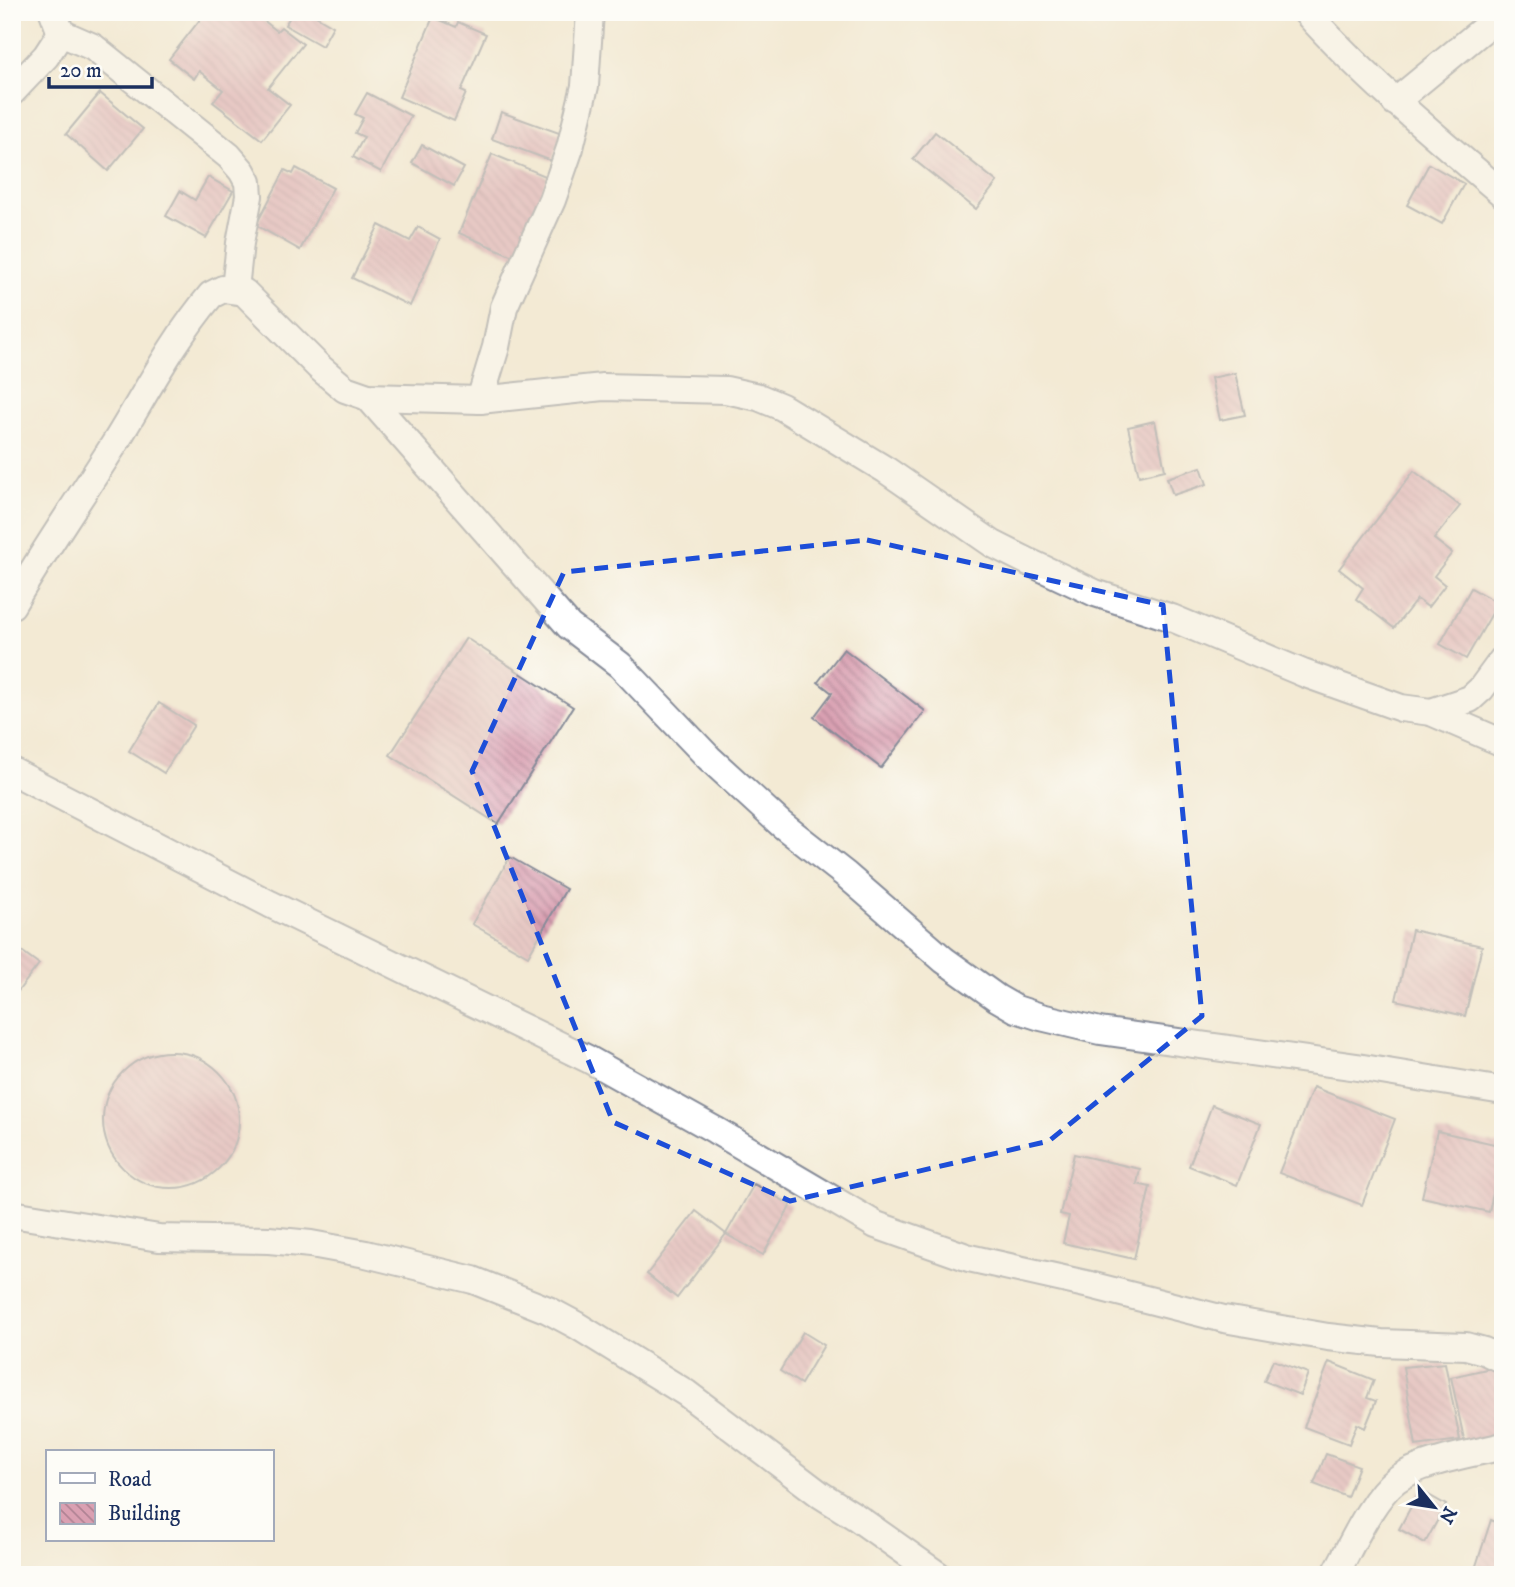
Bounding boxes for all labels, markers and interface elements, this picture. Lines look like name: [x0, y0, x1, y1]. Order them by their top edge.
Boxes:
scale bar: [49, 46, 152, 90]
text: 20 m: [60, 58, 102, 84]
legend: [46, 1450, 273, 1542]
text: Road: [108, 1467, 152, 1493]
north arrow: [1400, 1472, 1470, 1542]
text: Building: [108, 1501, 181, 1527]
text: N: [1433, 1502, 1461, 1528]

